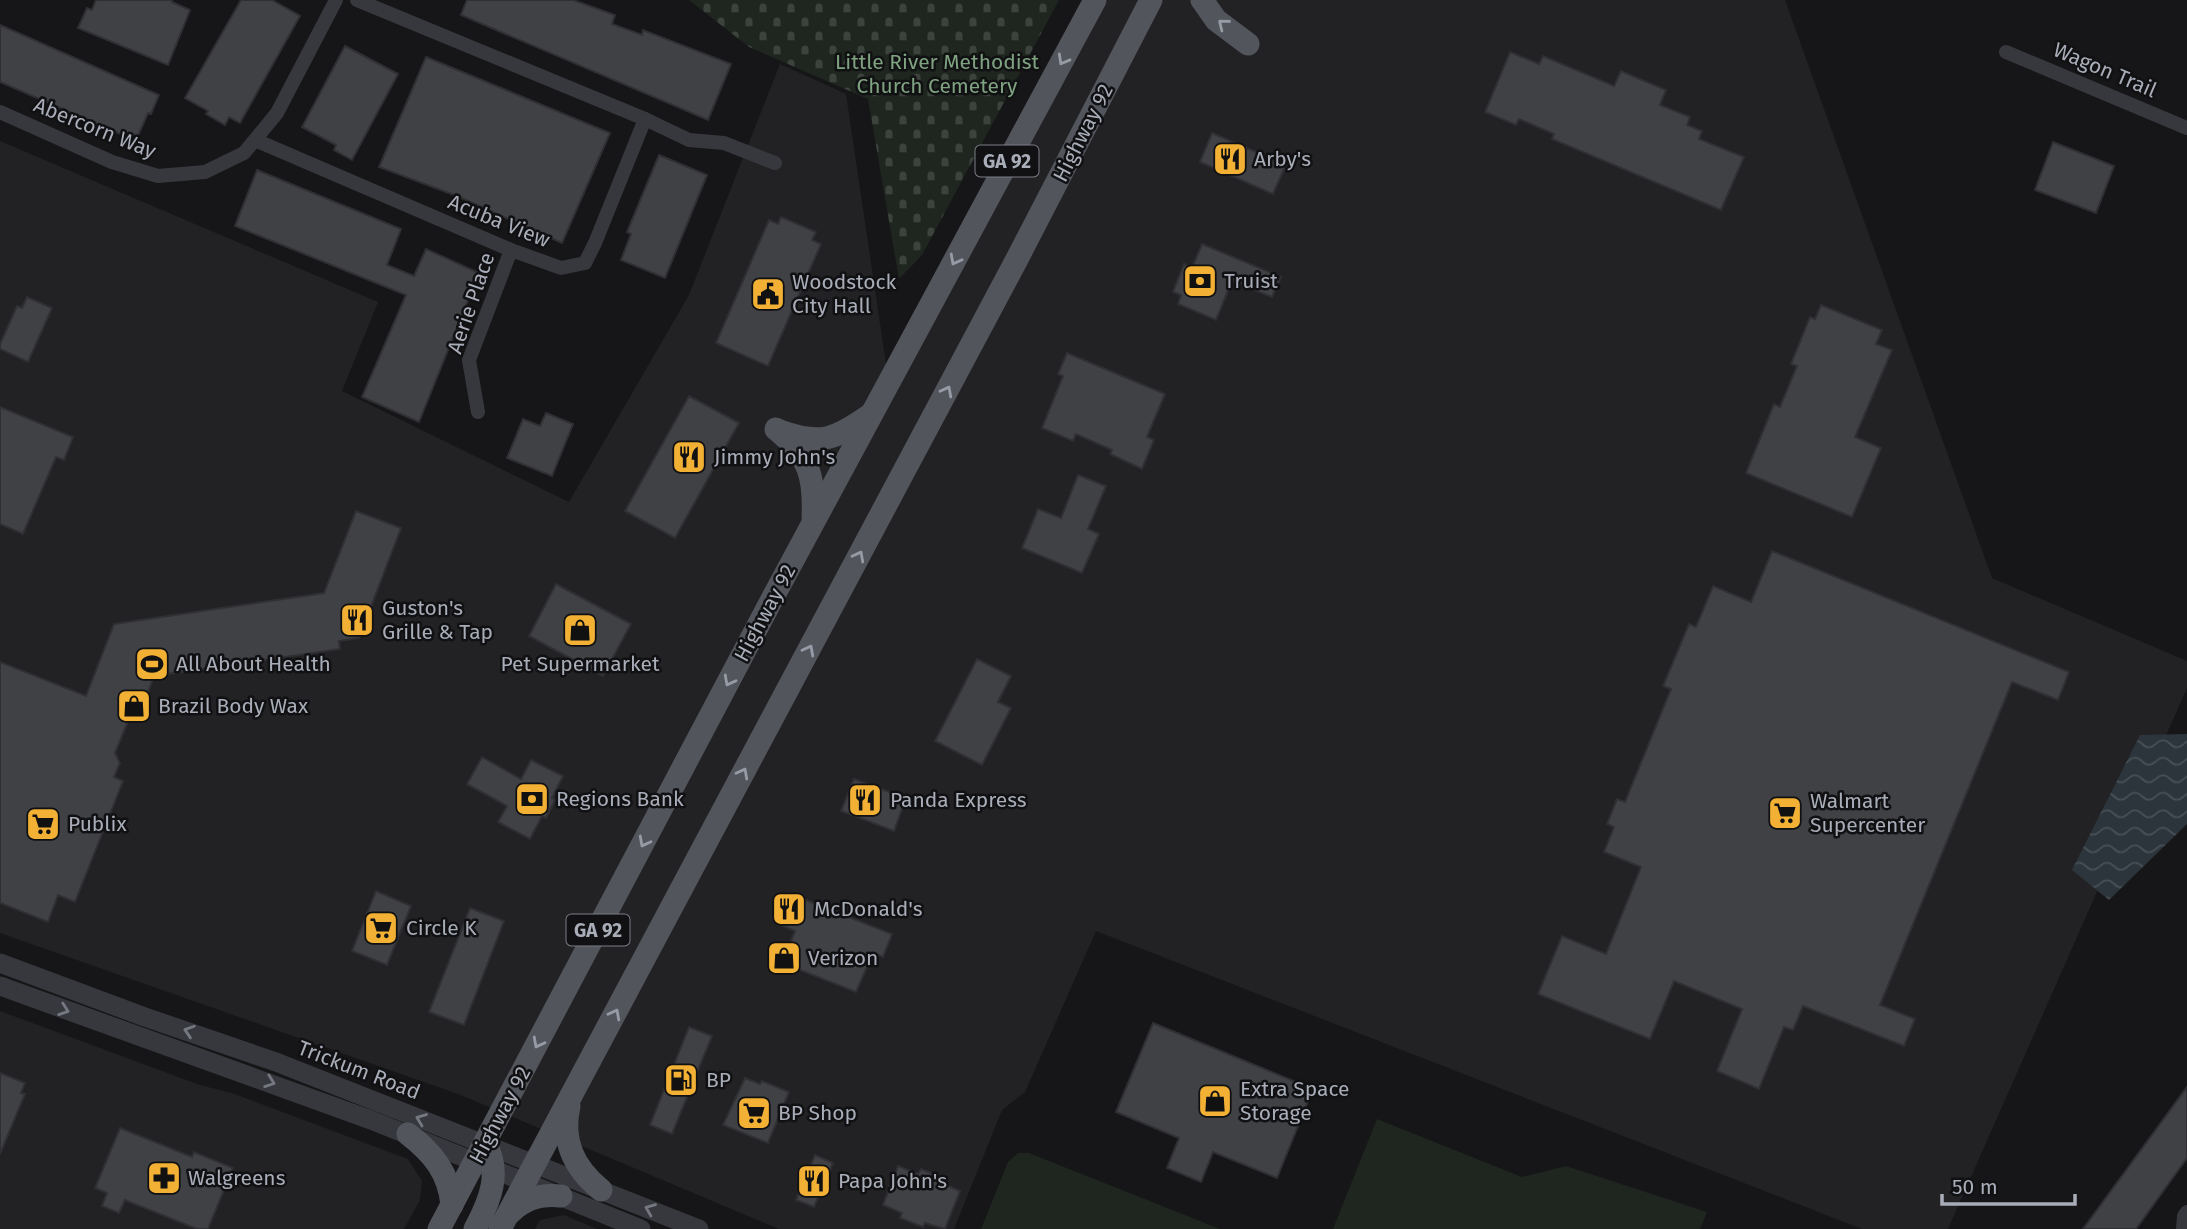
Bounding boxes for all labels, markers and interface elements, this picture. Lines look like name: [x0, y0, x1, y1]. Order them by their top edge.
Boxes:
one-way arrow: [1218, 20, 1231, 32]
street label: Wagon Trail: [2049, 37, 2161, 103]
park label: Little River Methodist Church Cemetery: [835, 49, 1040, 99]
one-way arrow: [1058, 53, 1071, 65]
street label: Highway 92: [1047, 80, 1119, 186]
street label: Abercorn Way: [30, 92, 160, 165]
restaurant icon: Arby's: [1211, 140, 1249, 178]
road number: GA 92: [976, 146, 1038, 176]
place label: Arby's: [1254, 146, 1311, 172]
street label: Acuba View: [444, 189, 554, 253]
street label: Aerie Place: [442, 249, 500, 357]
one-way arrow: [950, 253, 963, 266]
bank icon: Truist: [1181, 262, 1219, 300]
place label: Truist: [1224, 268, 1278, 294]
place label: Woodstock City Hall: [792, 269, 897, 319]
public building icon: Woodstock City Hall: [749, 275, 787, 313]
one-way arrow: [939, 386, 952, 398]
restaurant icon: Jimmy John's: [670, 438, 708, 476]
place label: Jimmy John's: [714, 444, 836, 470]
one-way arrow: [851, 551, 864, 563]
street label: Highway 92: [729, 560, 801, 666]
place label: Guston's Grille & Tap: [382, 595, 493, 645]
restaurant icon: Guston's Grille & Tap: [338, 601, 376, 639]
shop icon: Pet Supermarket: [561, 611, 599, 649]
one-way arrow: [801, 644, 814, 657]
sports icon: All About Health: [133, 645, 171, 683]
place label: All About Health: [176, 651, 331, 677]
place label: Pet Supermarket: [501, 651, 660, 677]
one-way arrow: [724, 674, 738, 686]
shop icon: Brazil Body Wax: [115, 687, 153, 725]
place label: Brazil Body Wax: [158, 693, 309, 719]
one-way arrow: [735, 768, 748, 780]
bank icon: Regions Bank: [513, 780, 551, 818]
restaurant icon: Panda Express: [846, 781, 884, 819]
place label: Regions Bank: [556, 786, 684, 812]
place label: Panda Express: [890, 787, 1027, 813]
place label: Walmart Supercenter: [1810, 788, 1925, 838]
supermarket icon: Walmart Supercenter: [1766, 794, 1804, 832]
supermarket icon: Publix: [24, 805, 62, 843]
place label: Publix: [68, 811, 127, 837]
one-way arrow: [639, 835, 653, 848]
restaurant icon: McDonald's: [770, 890, 808, 928]
place label: McDonald's: [814, 896, 923, 922]
supermarket icon: Circle K: [362, 909, 400, 947]
road number: GA 92: [566, 914, 630, 946]
place label: Circle K: [406, 915, 477, 941]
shop icon: Verizon: [765, 939, 803, 977]
place label: Verizon: [808, 945, 878, 971]
one-way arrow: [57, 1002, 69, 1016]
one-way arrow: [607, 1009, 620, 1021]
one-way arrow: [183, 1025, 195, 1039]
street label: Trickum Road: [294, 1035, 424, 1105]
one-way arrow: [533, 1036, 546, 1049]
fuel station icon: BP: [662, 1061, 700, 1099]
street label: Highway 92: [464, 1062, 536, 1168]
place label: BP: [706, 1067, 731, 1093]
one-way arrow: [263, 1073, 275, 1087]
place label: Extra Space Storage: [1240, 1076, 1350, 1126]
shop icon: Extra Space Storage: [1196, 1082, 1234, 1120]
supermarket icon: BP Shop: [735, 1094, 773, 1132]
place label: BP Shop: [778, 1100, 857, 1126]
one-way arrow: [416, 1113, 428, 1127]
pharmacy icon: Walgreens: [145, 1159, 183, 1197]
restaurant icon: Papa John's: [795, 1162, 833, 1200]
scale bar: [1942, 1162, 2075, 1206]
place label: Walgreens: [188, 1165, 286, 1191]
place label: Papa John's: [838, 1168, 947, 1194]
text: 50 m: [1952, 1174, 1998, 1200]
one-way arrow: [645, 1204, 657, 1218]

